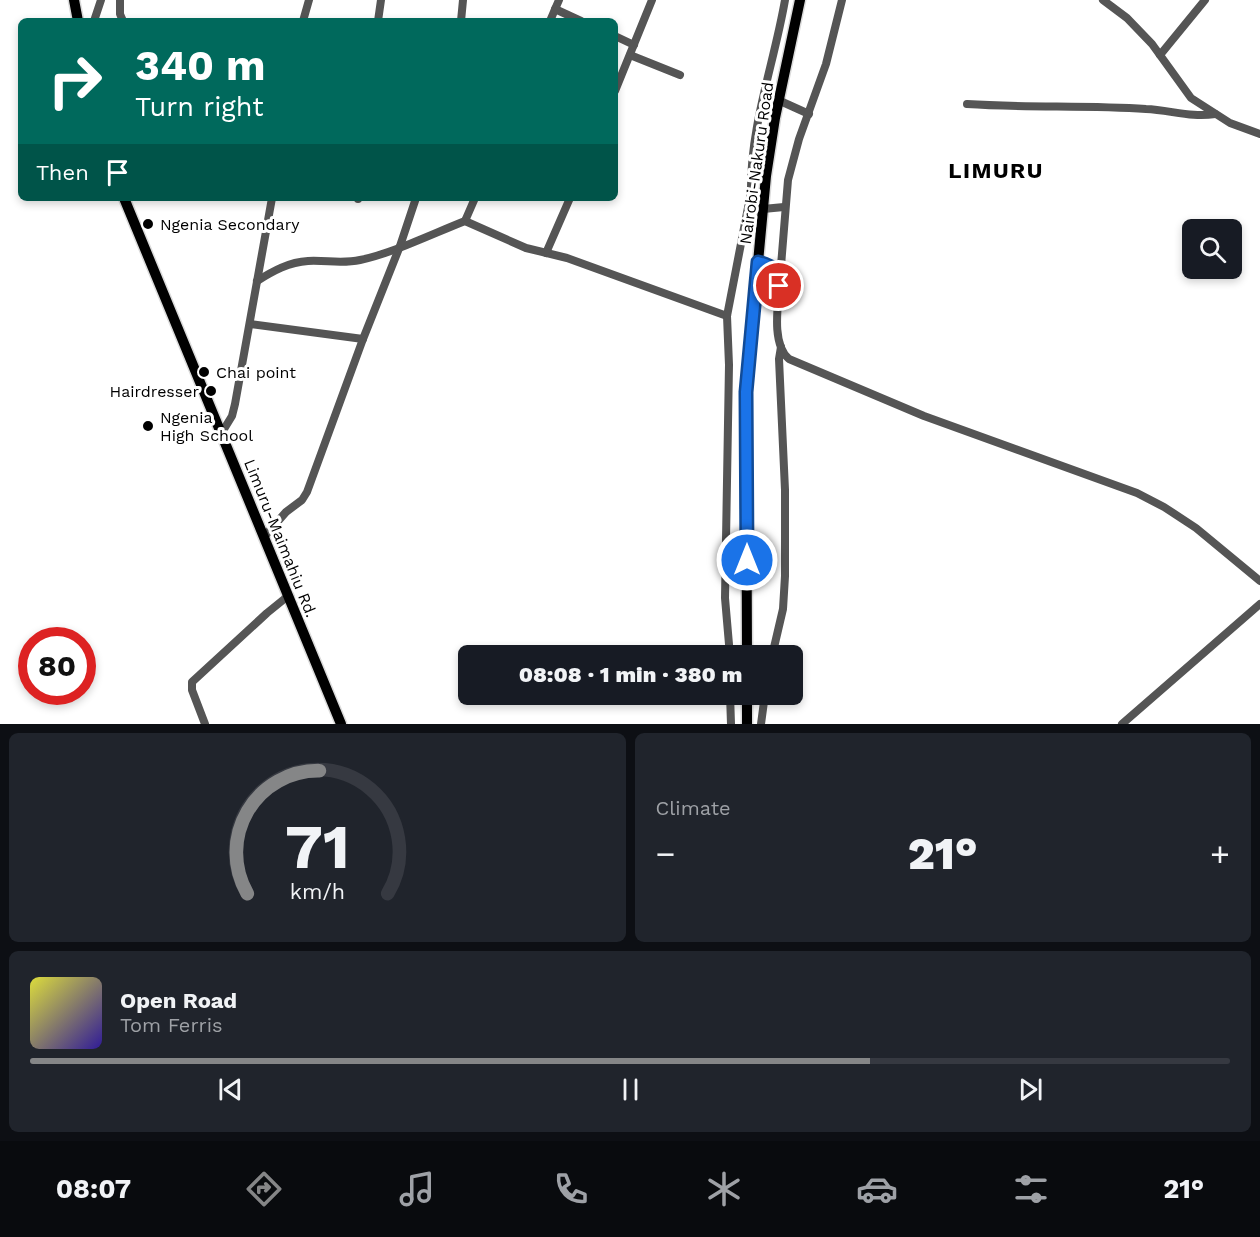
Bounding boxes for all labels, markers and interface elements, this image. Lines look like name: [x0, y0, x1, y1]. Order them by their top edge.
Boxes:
text: 340 m: [135, 41, 266, 90]
icon: right: [36, 42, 114, 120]
street label: Nairobi-Nakuru Road: [736, 81, 777, 246]
text: Turn right: [135, 91, 264, 123]
icon: arrive: [101, 156, 134, 189]
district label: LIMURU: [948, 158, 1044, 183]
text: Then: [36, 160, 89, 185]
place label: Ngenia Secondary: [160, 215, 300, 234]
marker: Ngenia Secondary: [141, 217, 155, 231]
map controls: [1182, 219, 1242, 279]
button: search: [1182, 219, 1242, 279]
pin: [753, 260, 804, 311]
icon: arrive: [762, 269, 795, 302]
place label: Chai point: [216, 363, 296, 382]
marker: Chai point: [197, 365, 211, 379]
place label: Hairdresser: [110, 382, 199, 401]
marker: Hairdresser: [204, 384, 218, 398]
place label: Ngenia High School: [160, 408, 253, 445]
marker: Ngenia High School: [141, 419, 155, 433]
street label: Limuru-Maimahiu Rd.: [240, 456, 321, 620]
position arrow: [715, 528, 779, 592]
speed limit sign: 80: [18, 627, 96, 705]
text: 08:08 · 1 min · 380 m: [519, 662, 742, 687]
text: Climate: [656, 796, 731, 820]
text: 71: [285, 810, 350, 883]
text: 21°: [908, 827, 978, 880]
text: −: [656, 834, 675, 873]
text: +: [1210, 834, 1230, 873]
text: km/h: [290, 880, 345, 905]
text: Open Road: [120, 988, 237, 1013]
text: Tom Ferris: [120, 1013, 223, 1037]
icon: previous: [214, 1073, 247, 1106]
icon: pause: [614, 1073, 647, 1106]
icon: next: [1014, 1073, 1047, 1106]
icon: directions: [243, 1168, 285, 1210]
icon: music: [396, 1168, 438, 1210]
icon: phone: [550, 1168, 592, 1210]
icon: climate: [703, 1168, 745, 1210]
icon: car: [856, 1168, 898, 1210]
icon: filters: [1010, 1168, 1052, 1210]
text: 08:07: [56, 1173, 131, 1205]
text: 21°: [1163, 1173, 1204, 1205]

